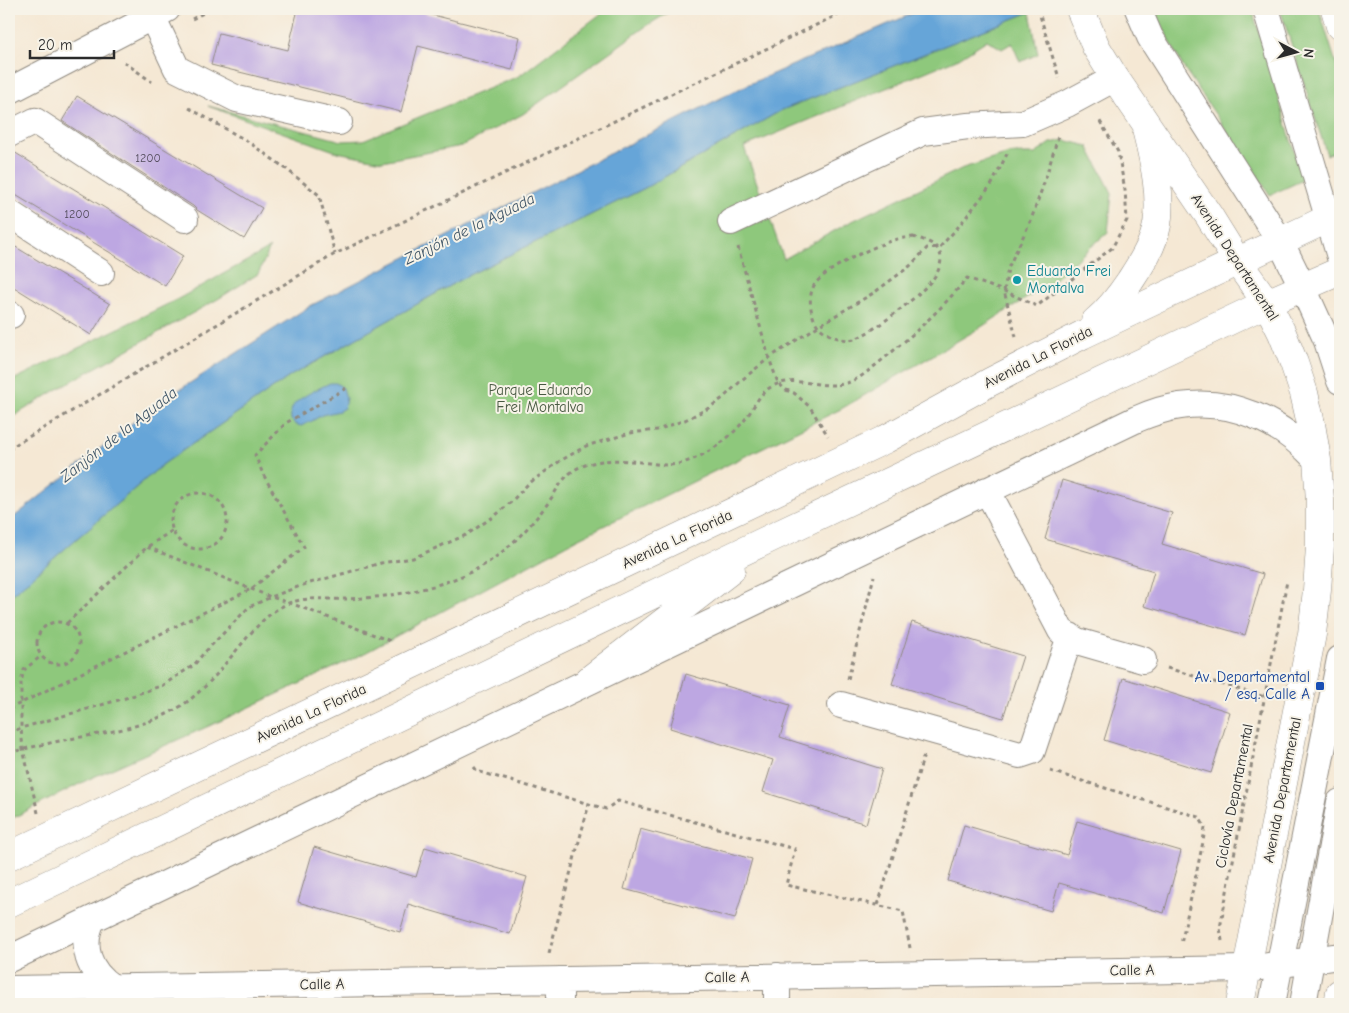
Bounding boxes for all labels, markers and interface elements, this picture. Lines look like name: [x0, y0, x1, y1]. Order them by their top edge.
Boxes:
scale bar: [30, 28, 114, 60]
north arrow: [1272, 28, 1322, 78]
text: 20 m: [38, 36, 72, 54]
text: N: [1300, 48, 1317, 59]
house number: 1200: [135, 151, 161, 165]
water label: Zanjón de la Aguada: [400, 189, 538, 269]
street label: Avenida Departamental: [1187, 190, 1283, 324]
house number: 1200: [64, 207, 90, 221]
place label: Eduardo Frei Montalva: [1027, 262, 1111, 297]
marker: Eduardo Frei Montalva: [1011, 274, 1023, 286]
street label: Avenida La Florida: [981, 322, 1095, 392]
park label: Parque Eduardo Frei Montalva: [489, 381, 592, 416]
water label: Zanjón de la Aguada: [56, 384, 181, 487]
street label: Avenida La Florida: [619, 506, 735, 572]
place label: Av. Departamental / esq. Calle A: [1194, 668, 1310, 703]
street label: Avenida La Florida: [253, 680, 369, 746]
marker: Av. Departamental / esq. Calle A: [1314, 680, 1326, 692]
street label: Avenida Departamental: [1259, 716, 1305, 864]
street label: Ciclovía Departamental: [1211, 722, 1257, 870]
street label: Calle A: [1109, 961, 1155, 979]
street label: Calle A: [704, 968, 750, 986]
street label: Calle A: [299, 975, 345, 993]

